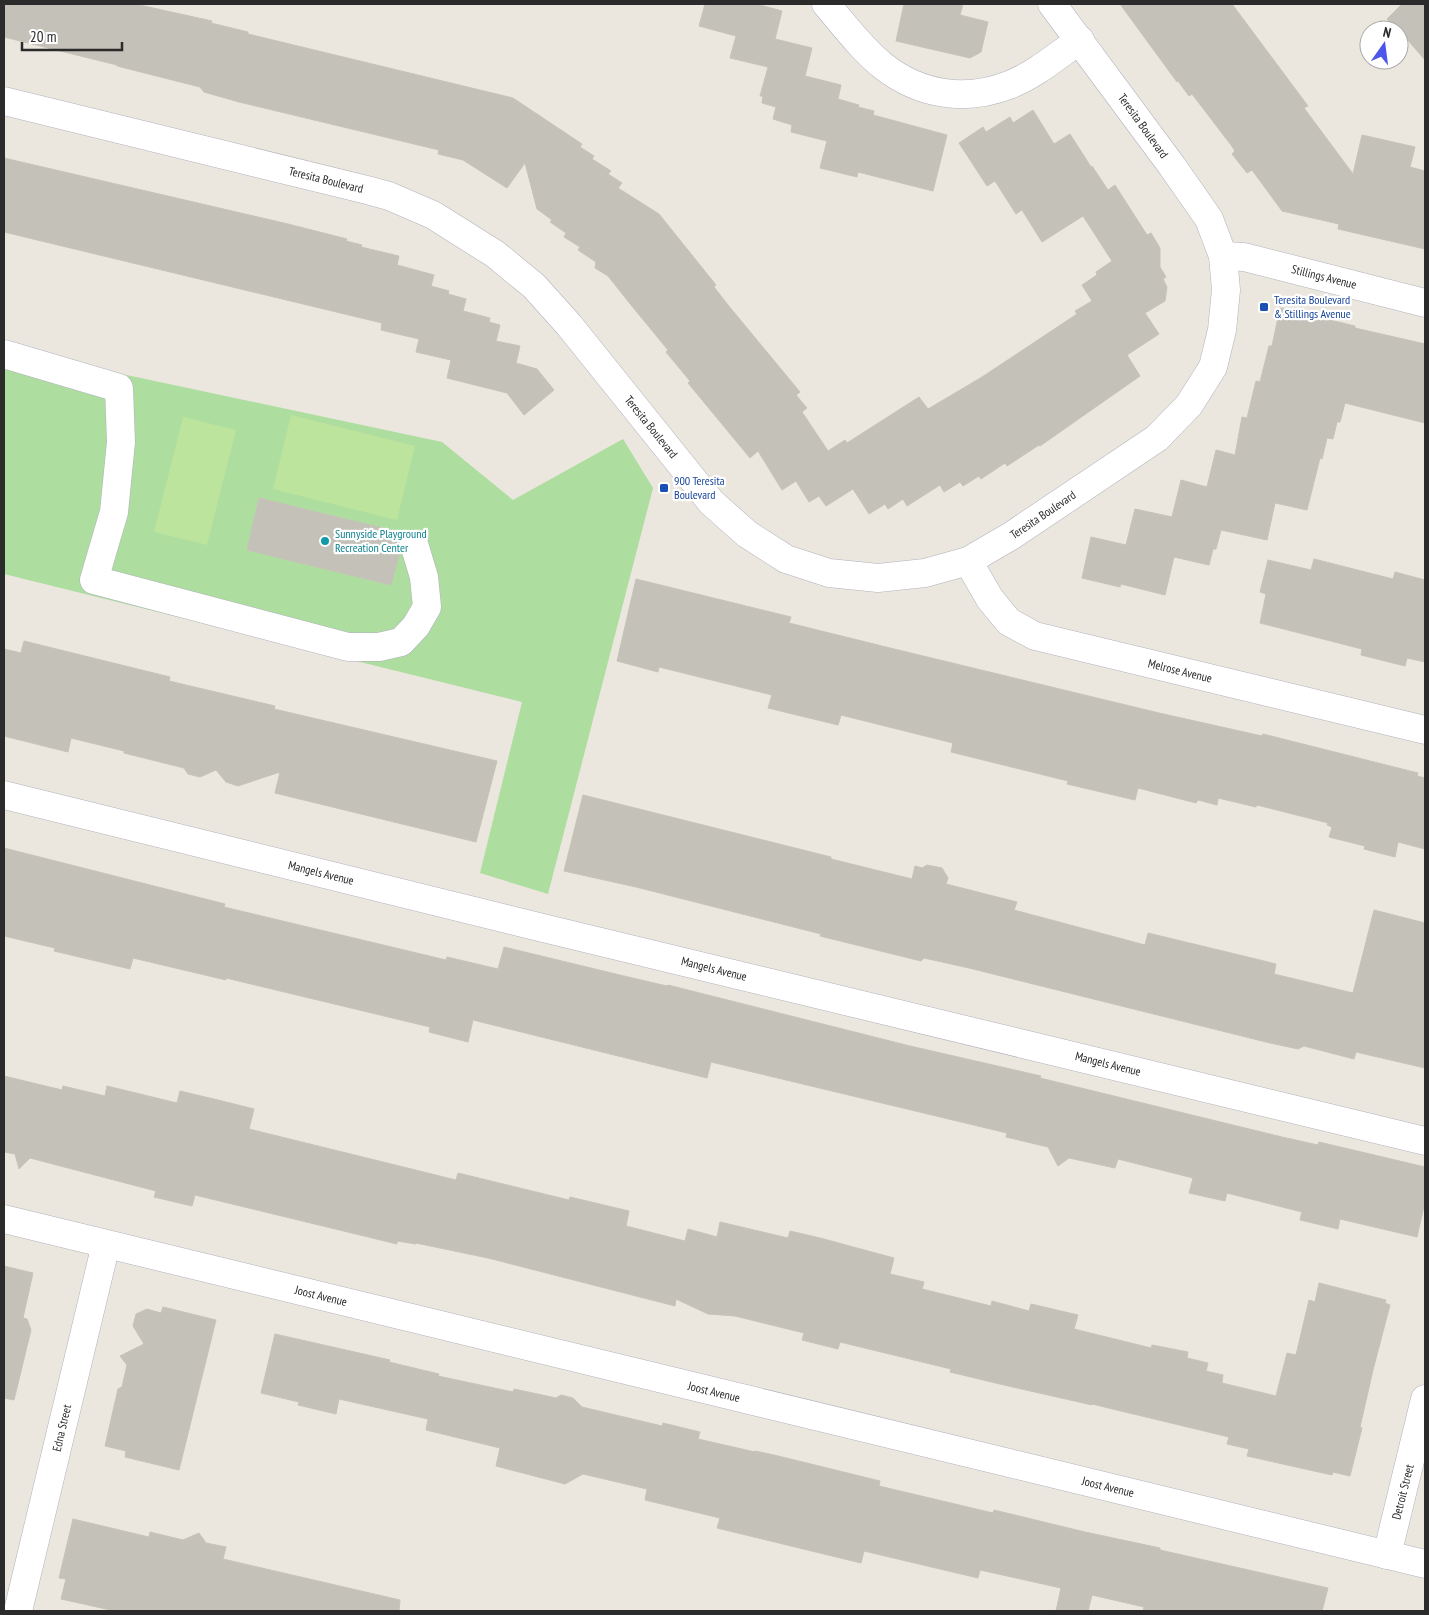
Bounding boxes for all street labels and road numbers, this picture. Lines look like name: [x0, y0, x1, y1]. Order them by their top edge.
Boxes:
street label: Teresita Boulevard: [1115, 90, 1172, 161]
street label: Teresita Boulevard: [287, 163, 365, 196]
street label: Stillings Avenue: [1290, 261, 1358, 292]
street label: Teresita Boulevard: [622, 392, 681, 461]
street label: Teresita Boulevard: [1007, 487, 1078, 542]
street label: Melrose Avenue: [1147, 655, 1214, 686]
street label: Mangels Avenue: [287, 857, 356, 888]
street label: Mangels Avenue: [680, 953, 749, 984]
street label: Mangels Avenue: [1074, 1048, 1143, 1079]
street label: Joost Avenue: [293, 1282, 349, 1309]
street label: Joost Avenue: [686, 1378, 742, 1405]
street label: Edna Street: [49, 1402, 74, 1453]
street label: Detroit Street: [1388, 1462, 1417, 1521]
street label: Joost Avenue: [1080, 1473, 1136, 1500]

